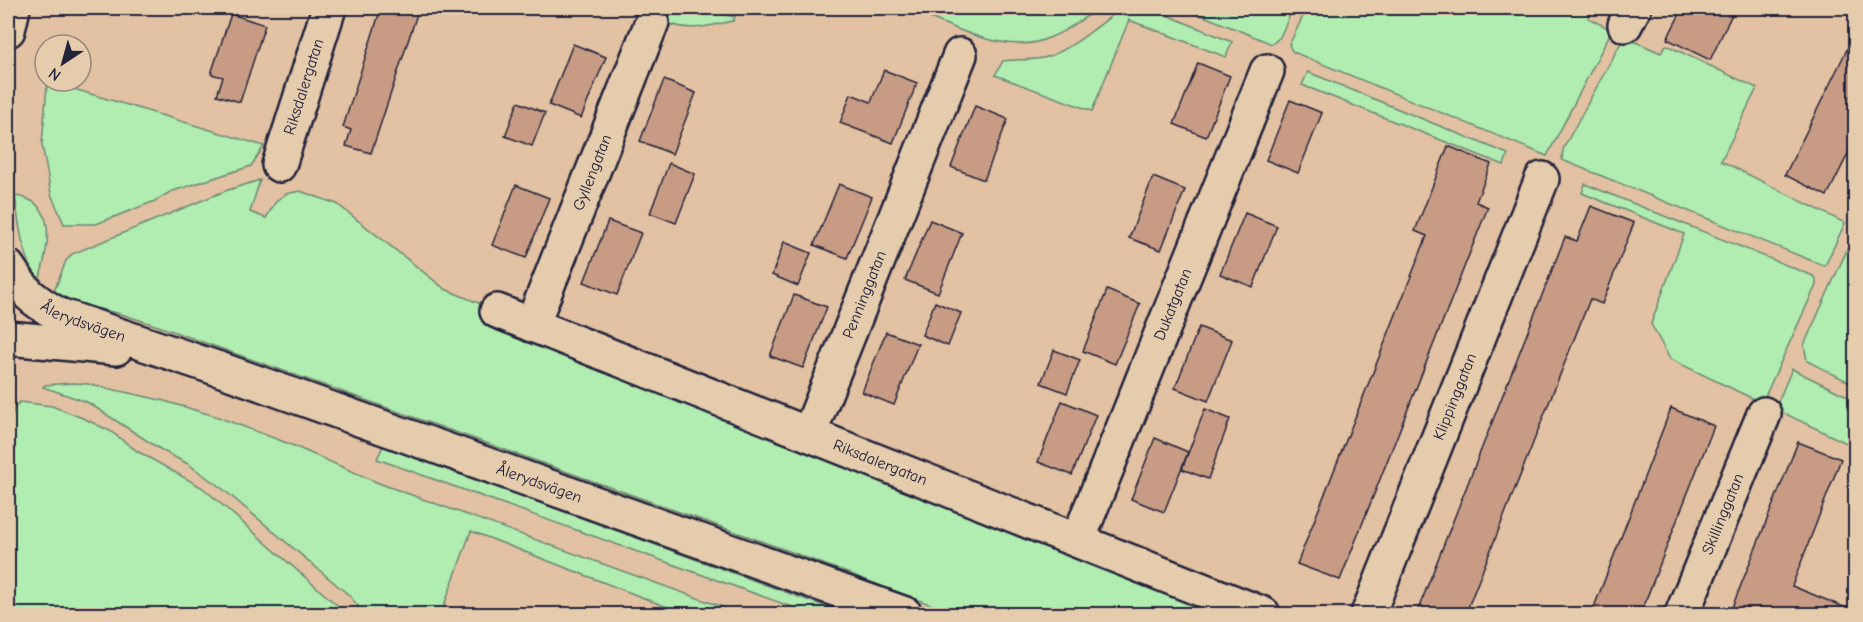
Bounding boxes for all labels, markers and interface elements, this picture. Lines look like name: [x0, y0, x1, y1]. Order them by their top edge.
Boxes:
north arrow: [33, 33, 93, 93]
street label: Riksdalergatan: [280, 37, 328, 137]
text: N: [45, 64, 64, 85]
street label: Gyllengatan: [569, 132, 616, 213]
street label: Penninggatan: [839, 248, 890, 341]
street label: Dukatgatan: [1150, 266, 1196, 343]
street label: Ålerydsvägen: [37, 296, 128, 346]
street label: Klippinggatan: [1429, 351, 1480, 443]
street label: Riksdalergatan: [830, 436, 930, 489]
street label: Ålerydsvägen: [494, 459, 584, 507]
street label: Skillinggatan: [1698, 471, 1748, 557]

